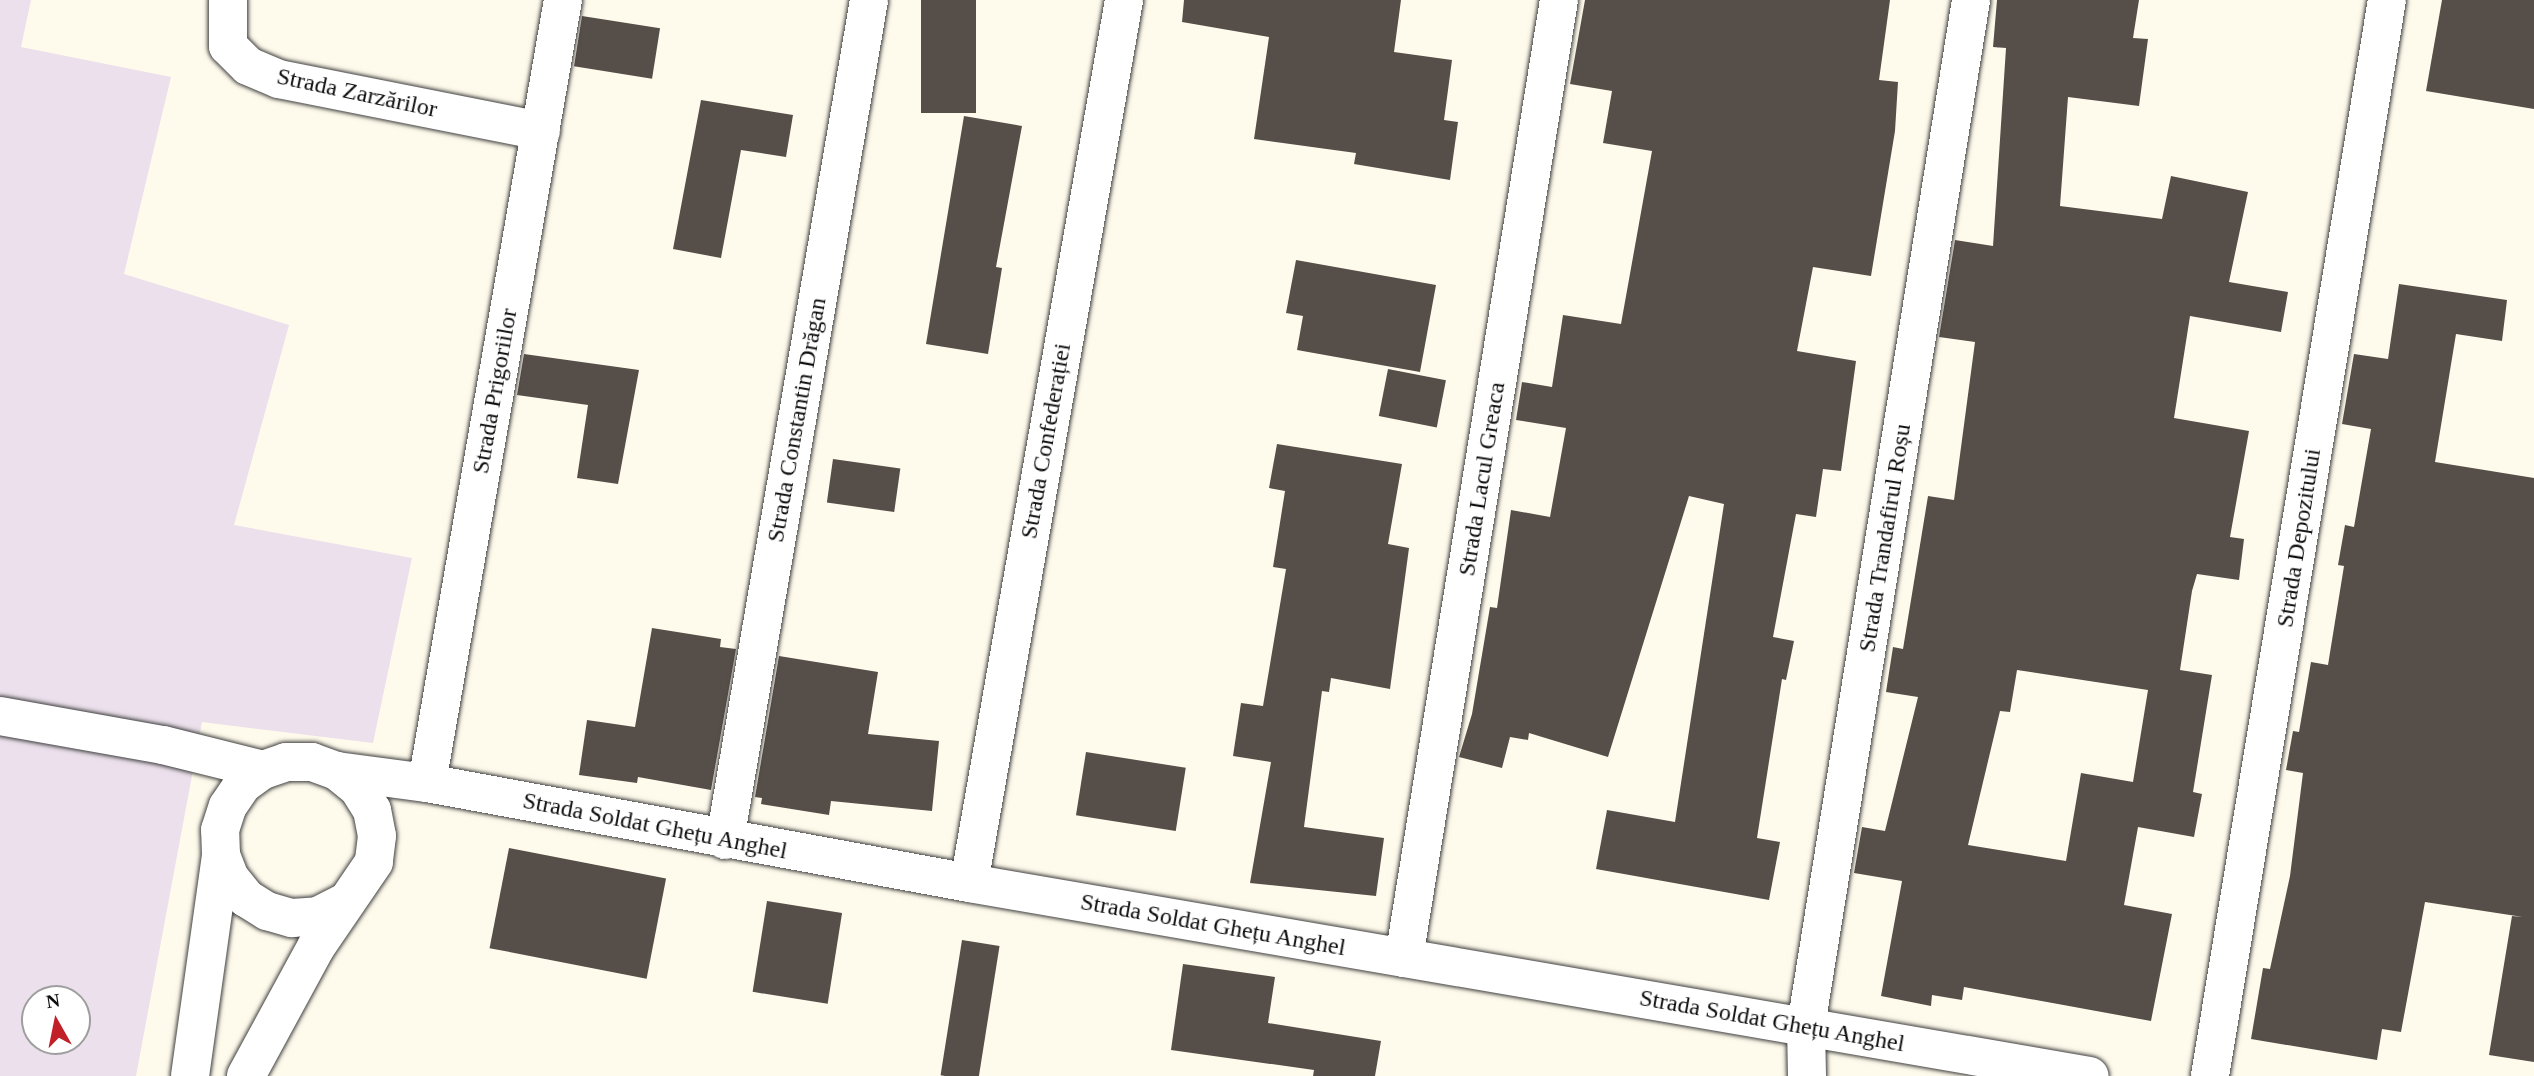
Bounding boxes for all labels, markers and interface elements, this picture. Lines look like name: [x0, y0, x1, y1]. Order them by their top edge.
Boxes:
street label: Strada Zarzărilor: [274, 62, 440, 124]
street label: Strada Constantin Drăgan: [761, 295, 833, 545]
street label: Strada Prigoriilor: [466, 306, 524, 476]
street label: Strada Confederației: [1015, 341, 1077, 541]
street label: Strada Lacul Greaca: [1452, 380, 1512, 578]
street label: Strada Trandafirul Roșu: [1853, 422, 1917, 654]
street label: Strada Depozitului: [2271, 447, 2327, 629]
street label: Strada Soldat Ghețu Anghel: [520, 786, 790, 866]
street label: Strada Soldat Ghețu Anghel: [1078, 887, 1348, 963]
street label: Strada Soldat Ghețu Anghel: [1637, 983, 1907, 1059]
north arrow: [21, 985, 91, 1055]
text: N: [45, 989, 61, 1012]

